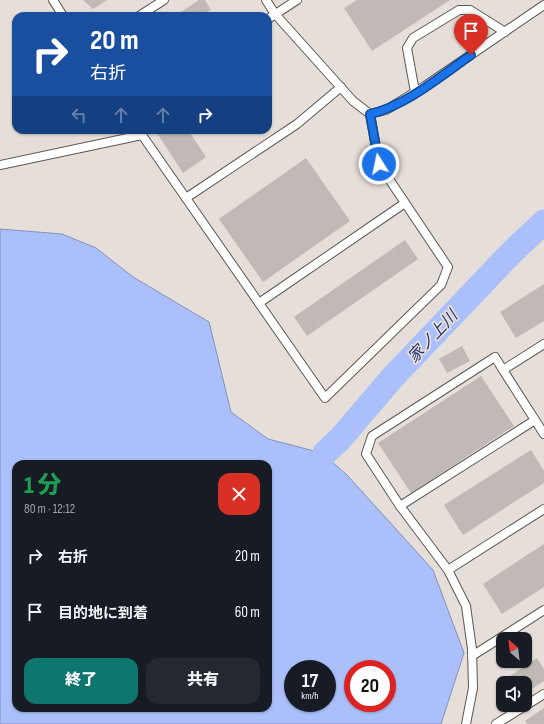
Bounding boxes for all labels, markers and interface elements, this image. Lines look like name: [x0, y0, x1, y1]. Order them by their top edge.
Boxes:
pin: [454, 14, 488, 55]
icon: arrive: [460, 20, 482, 42]
text: 20 m: [90, 24, 139, 57]
icon: right: [24, 28, 76, 80]
text: 右折: [90, 63, 126, 84]
icon: left: [68, 104, 90, 126]
icon: ahead: [110, 104, 132, 126]
icon: ahead: [152, 104, 174, 126]
icon: right: [194, 104, 216, 126]
position arrow: [358, 143, 400, 185]
water label: 家ノ上川: [404, 306, 463, 367]
text: 1 分: [24, 471, 62, 500]
button: close: [218, 473, 260, 515]
text: 80 m · 12:12: [24, 501, 75, 517]
icon: right: [24, 545, 46, 567]
text: 20 m: [235, 547, 260, 566]
text: 右折: [58, 548, 88, 567]
icon: arrive: [24, 601, 46, 623]
text: 60 m: [235, 603, 260, 622]
text: 目的地に到着: [58, 604, 148, 623]
north arrow: [496, 632, 532, 668]
map controls: [496, 632, 532, 712]
button: 終了: [24, 658, 138, 704]
button: 共有: [146, 658, 260, 704]
speed limit sign: 20: [344, 660, 396, 712]
text: 17: [302, 669, 318, 693]
button: sound: [496, 676, 532, 712]
text: km/h: [301, 690, 319, 702]

